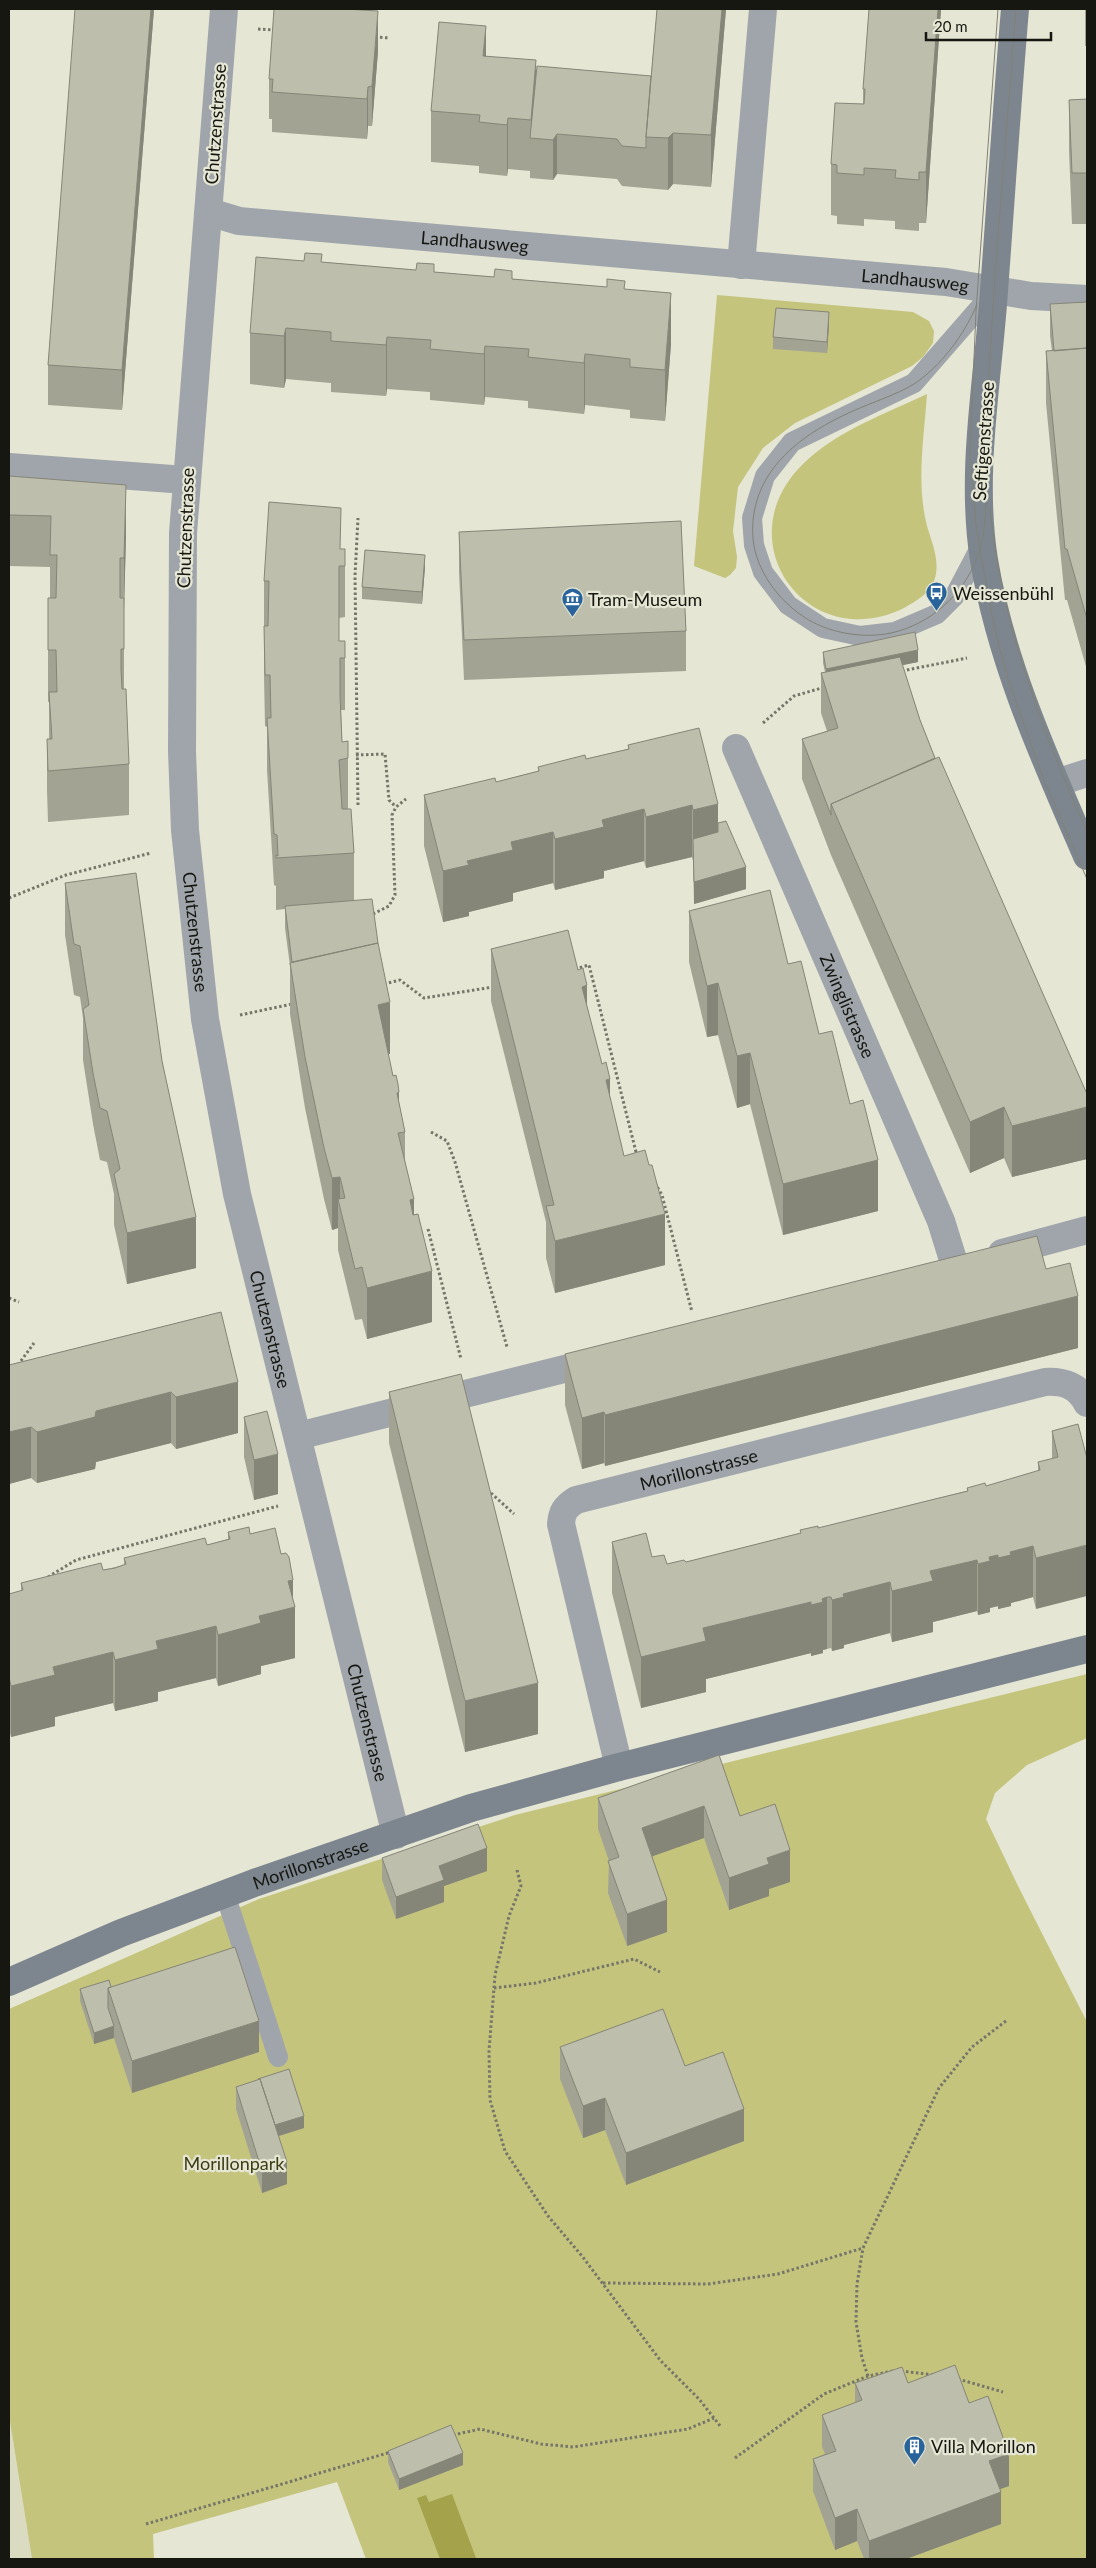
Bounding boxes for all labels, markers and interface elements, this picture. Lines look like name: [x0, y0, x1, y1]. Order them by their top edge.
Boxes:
scale bar: [926, 10, 1051, 42]
text: 20 m: [934, 17, 968, 35]
street label: Chutzenstrasse: [200, 63, 230, 185]
street label: Landhausweg: [420, 226, 530, 257]
street label: Landhausweg: [860, 264, 971, 297]
street label: Seftigenstrasse: [968, 381, 998, 501]
street label: Chutzenstrasse: [172, 467, 198, 589]
bus stop icon: Weissenbühl: [925, 581, 949, 612]
place label: Weissenbühl: [953, 582, 1054, 604]
museum icon: Tram-Museum: [560, 587, 584, 618]
place label: Tram-Museum: [588, 588, 702, 610]
street label: Chutzenstrasse: [178, 871, 213, 993]
street label: Zwinglistrasse: [815, 950, 880, 1061]
street label: Chutzenstrasse: [245, 1268, 296, 1391]
street label: Morillonstrasse: [637, 1444, 760, 1495]
street label: Chutzenstrasse: [343, 1661, 393, 1784]
street label: Morillonstrasse: [250, 1833, 371, 1894]
park label: Morillonpark: [184, 2152, 285, 2174]
building icon: Villa Morillon: [903, 2434, 927, 2465]
place label: Villa Morillon: [931, 2435, 1036, 2457]

